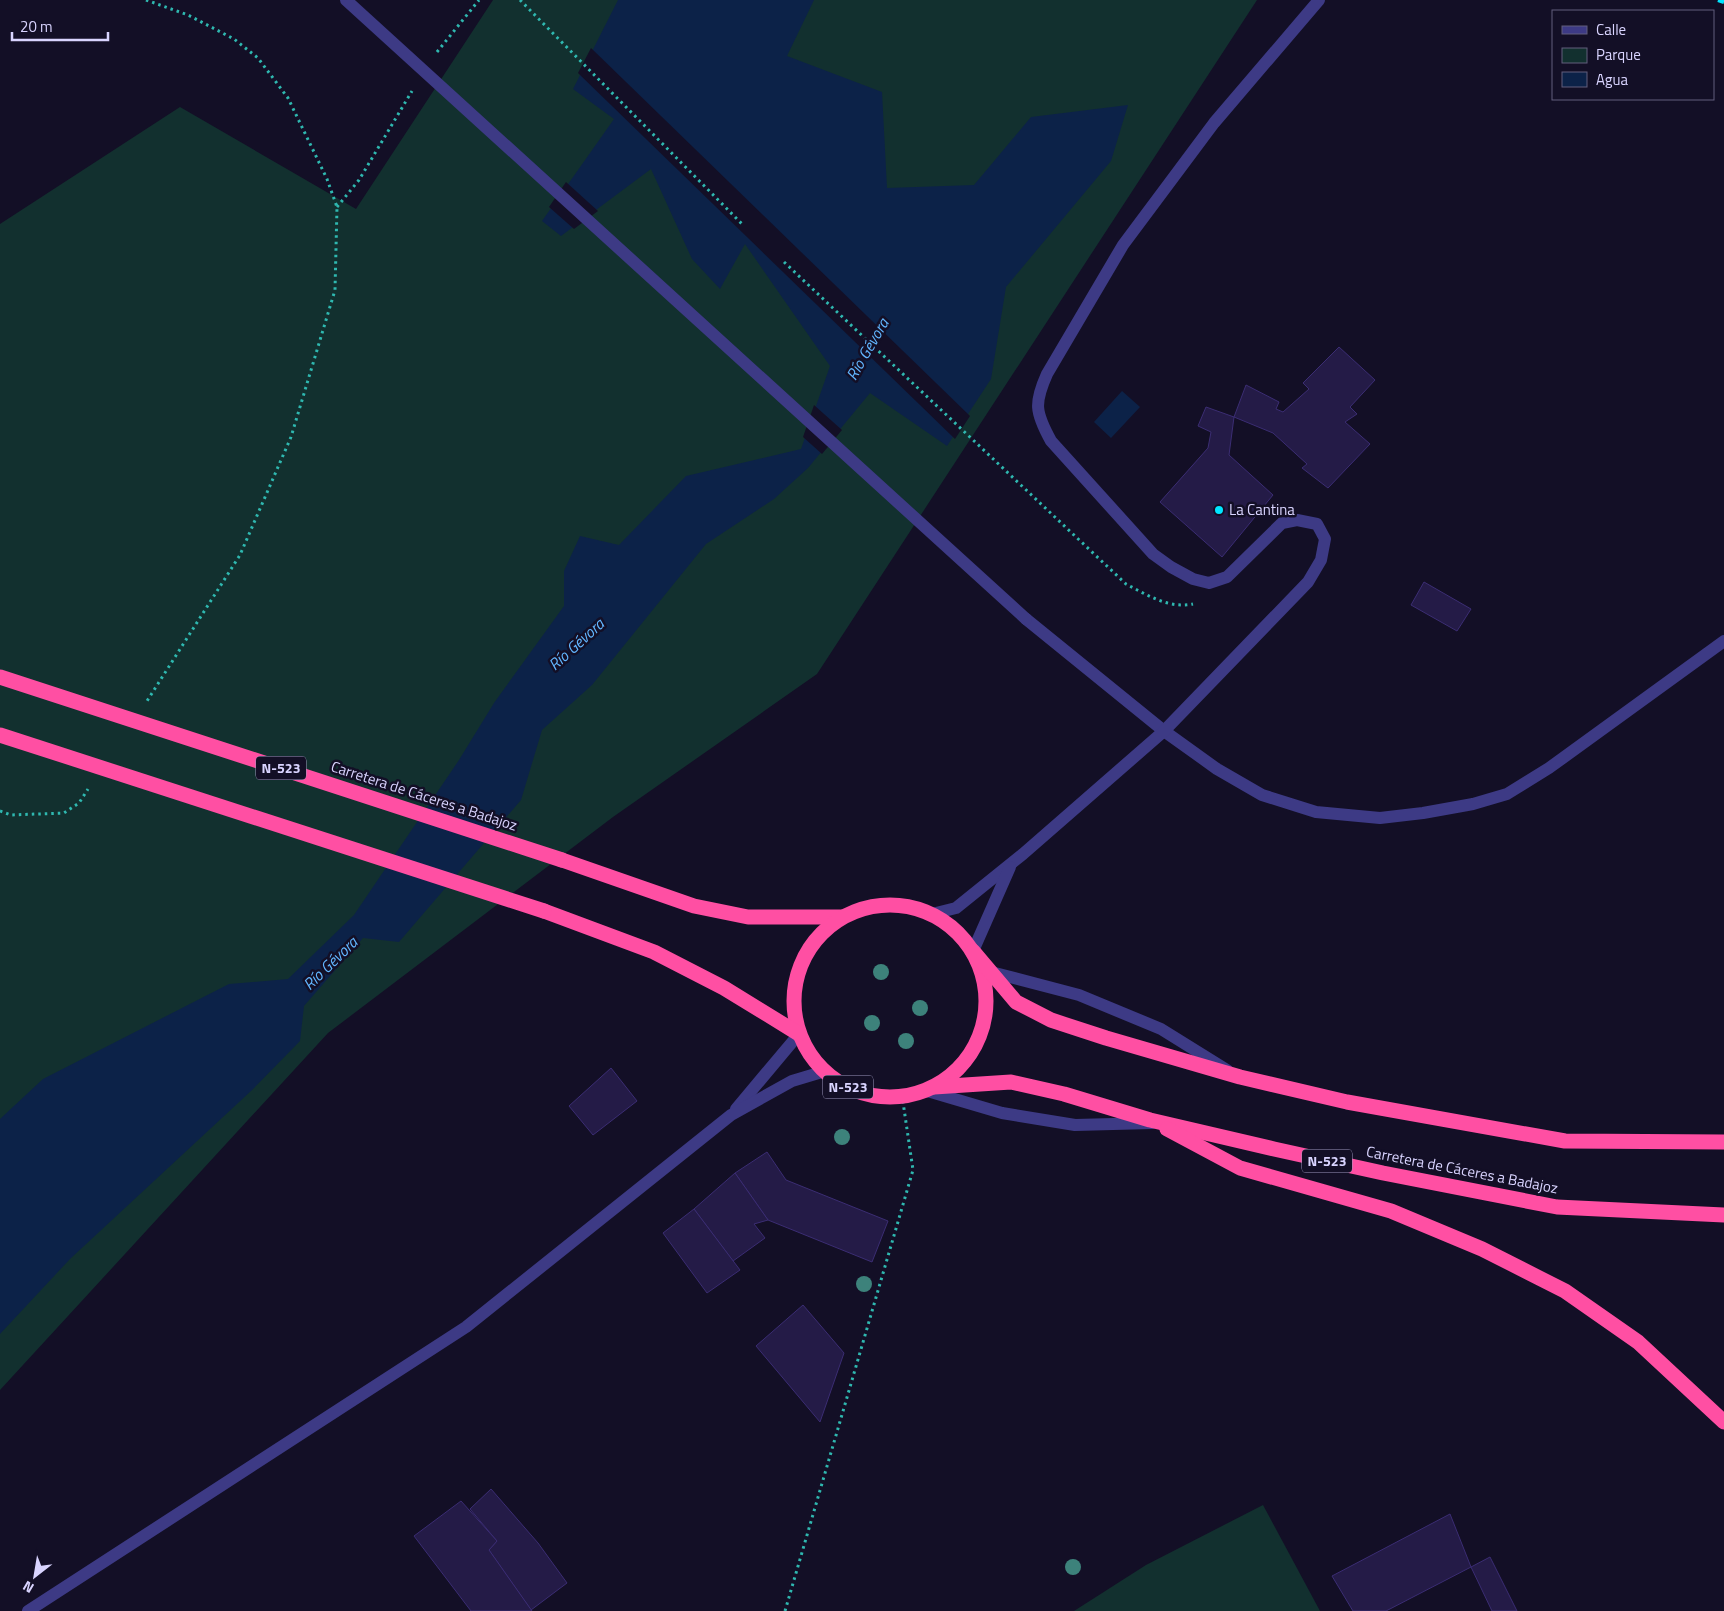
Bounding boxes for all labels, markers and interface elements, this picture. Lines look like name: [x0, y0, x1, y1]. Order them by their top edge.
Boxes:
scale bar: [12, 10, 109, 42]
legend: [1552, 10, 1714, 100]
text: 20 m: [20, 15, 53, 38]
text: Calle: [1596, 18, 1626, 41]
text: Parque: [1596, 43, 1641, 66]
text: Agua: [1596, 68, 1628, 91]
water label: Río Gévora: [840, 313, 895, 384]
place label: La Cantina: [1229, 498, 1295, 521]
marker: La Cantina: [1213, 504, 1225, 516]
water label: Río Gévora: [543, 612, 610, 676]
street label: Carretera de Cáceres a Badajoz: [328, 755, 520, 837]
road number: N-523: [256, 756, 306, 780]
water label: Río Gévora: [297, 930, 364, 995]
road number: N-523: [823, 1076, 873, 1098]
street label: Carretera de Cáceres a Badajoz: [1364, 1140, 1560, 1199]
road number: N-523: [1302, 1150, 1352, 1172]
north arrow: [10, 1551, 60, 1601]
text: N: [18, 1576, 38, 1599]

